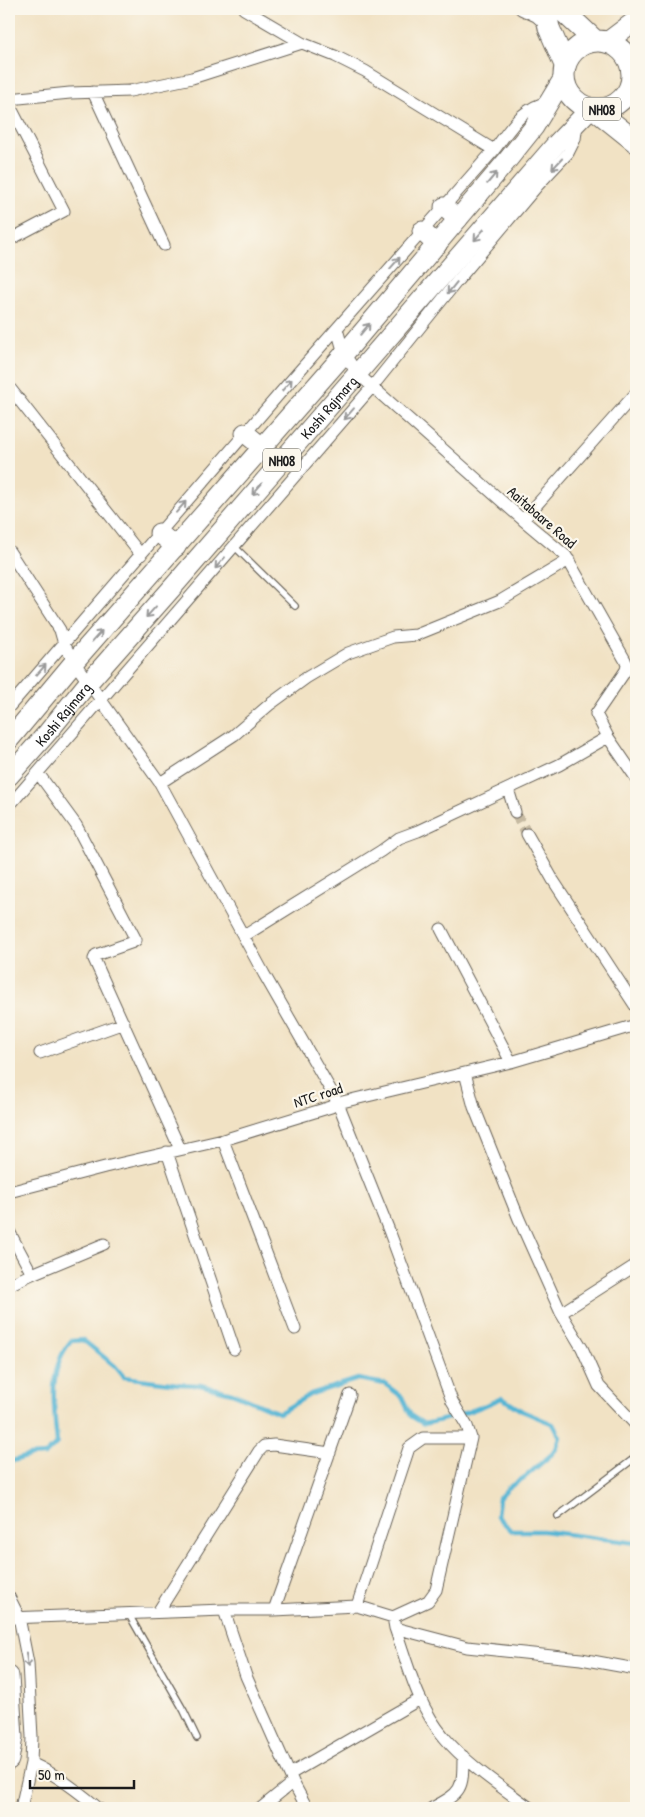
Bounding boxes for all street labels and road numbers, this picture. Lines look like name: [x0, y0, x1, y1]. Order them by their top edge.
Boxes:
road number: NH08: [583, 98, 621, 120]
street label: Koshi Rajmarg: [295, 371, 362, 443]
road number: NH08: [263, 448, 301, 472]
street label: Aaitabaare Road: [503, 481, 581, 553]
street label: Koshi Rajmarg: [30, 677, 96, 751]
street label: NTC road: [291, 1077, 345, 1113]

